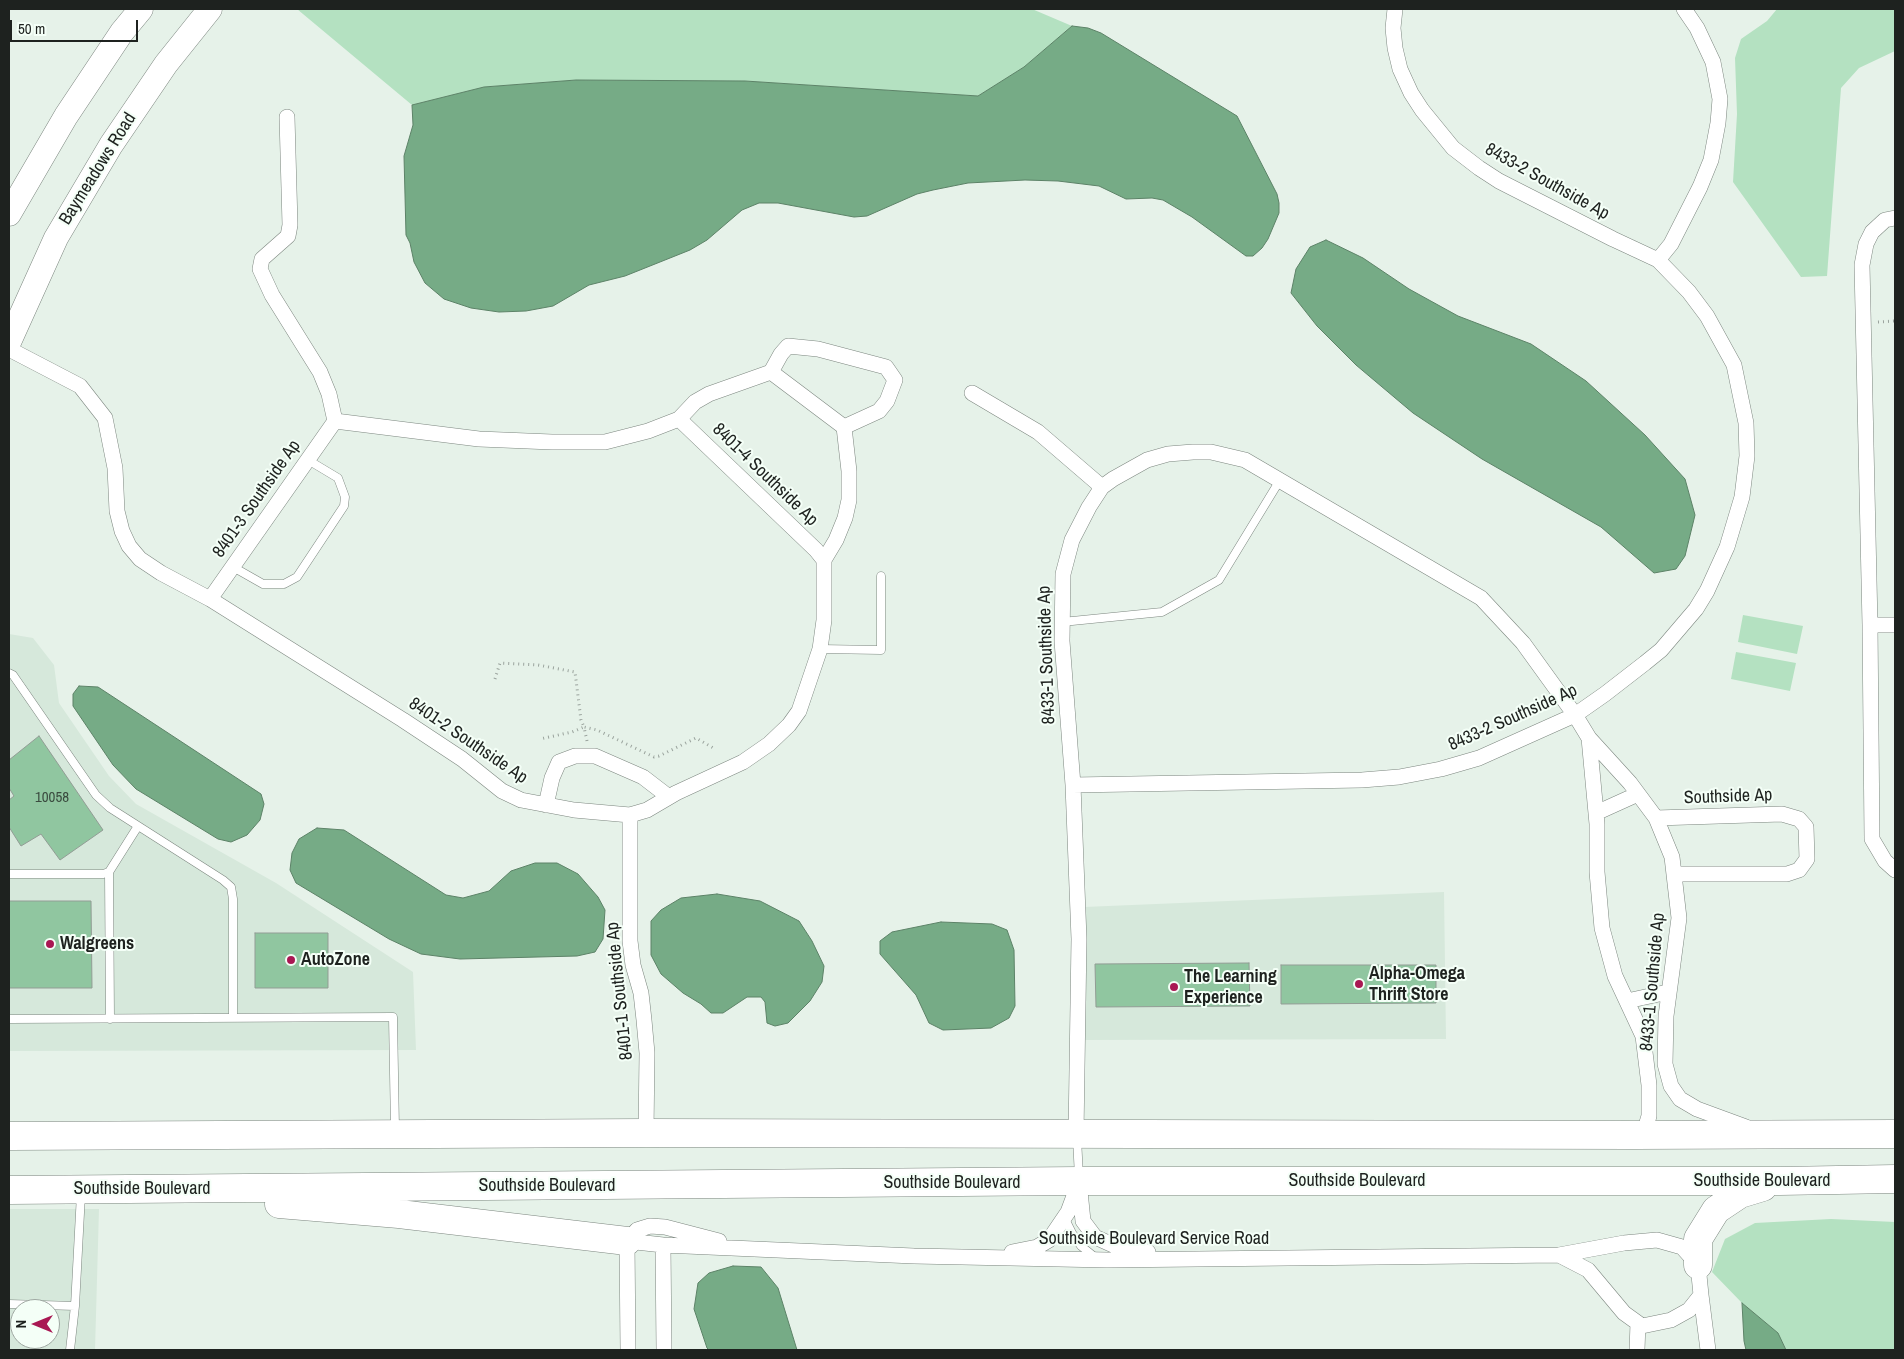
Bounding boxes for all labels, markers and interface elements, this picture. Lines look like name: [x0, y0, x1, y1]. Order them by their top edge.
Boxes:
scale bar: [12, 10, 140, 42]
text: 50 m: [18, 18, 45, 39]
street label: Baymeadows Road: [55, 109, 141, 229]
street label: 8433-2 Southside Ap: [1481, 139, 1613, 225]
street label: 8401-4 Southside Ap: [708, 419, 822, 531]
street label: 8401-3 Southside Ap: [208, 436, 306, 562]
street label: 8433-1 Southside Ap: [1034, 585, 1060, 725]
street label: 8433-2 Southside Ap: [1445, 680, 1581, 756]
street label: 8401-2 Southside Ap: [404, 693, 532, 789]
street label: Southside Ap: [1683, 785, 1773, 809]
house number: 10058: [35, 789, 69, 807]
street label: 8433-1 Southside Ap: [1636, 912, 1670, 1052]
street label: 8401-1 Southside Ap: [602, 921, 638, 1061]
place label: Walgreens: [60, 933, 134, 955]
marker: Walgreens: [44, 938, 56, 950]
place label: AutoZone: [301, 949, 370, 971]
marker: AutoZone: [285, 954, 297, 966]
place label: Alpha-Omega Thrift Store: [1369, 963, 1465, 1006]
place label: The Learning Experience: [1184, 966, 1277, 1009]
marker: Alpha-Omega Thrift Store: [1353, 978, 1365, 990]
marker: The Learning Experience: [1168, 981, 1180, 993]
street label: Southside Boulevard: [1288, 1170, 1426, 1192]
street label: Southside Boulevard: [1693, 1170, 1831, 1192]
street label: Southside Boulevard: [883, 1172, 1021, 1194]
street label: Southside Boulevard: [478, 1175, 616, 1197]
street label: Southside Boulevard: [73, 1178, 211, 1200]
street label: Southside Boulevard Service Road: [1039, 1228, 1269, 1250]
north arrow: [10, 1299, 60, 1349]
text: N: [12, 1320, 30, 1328]

